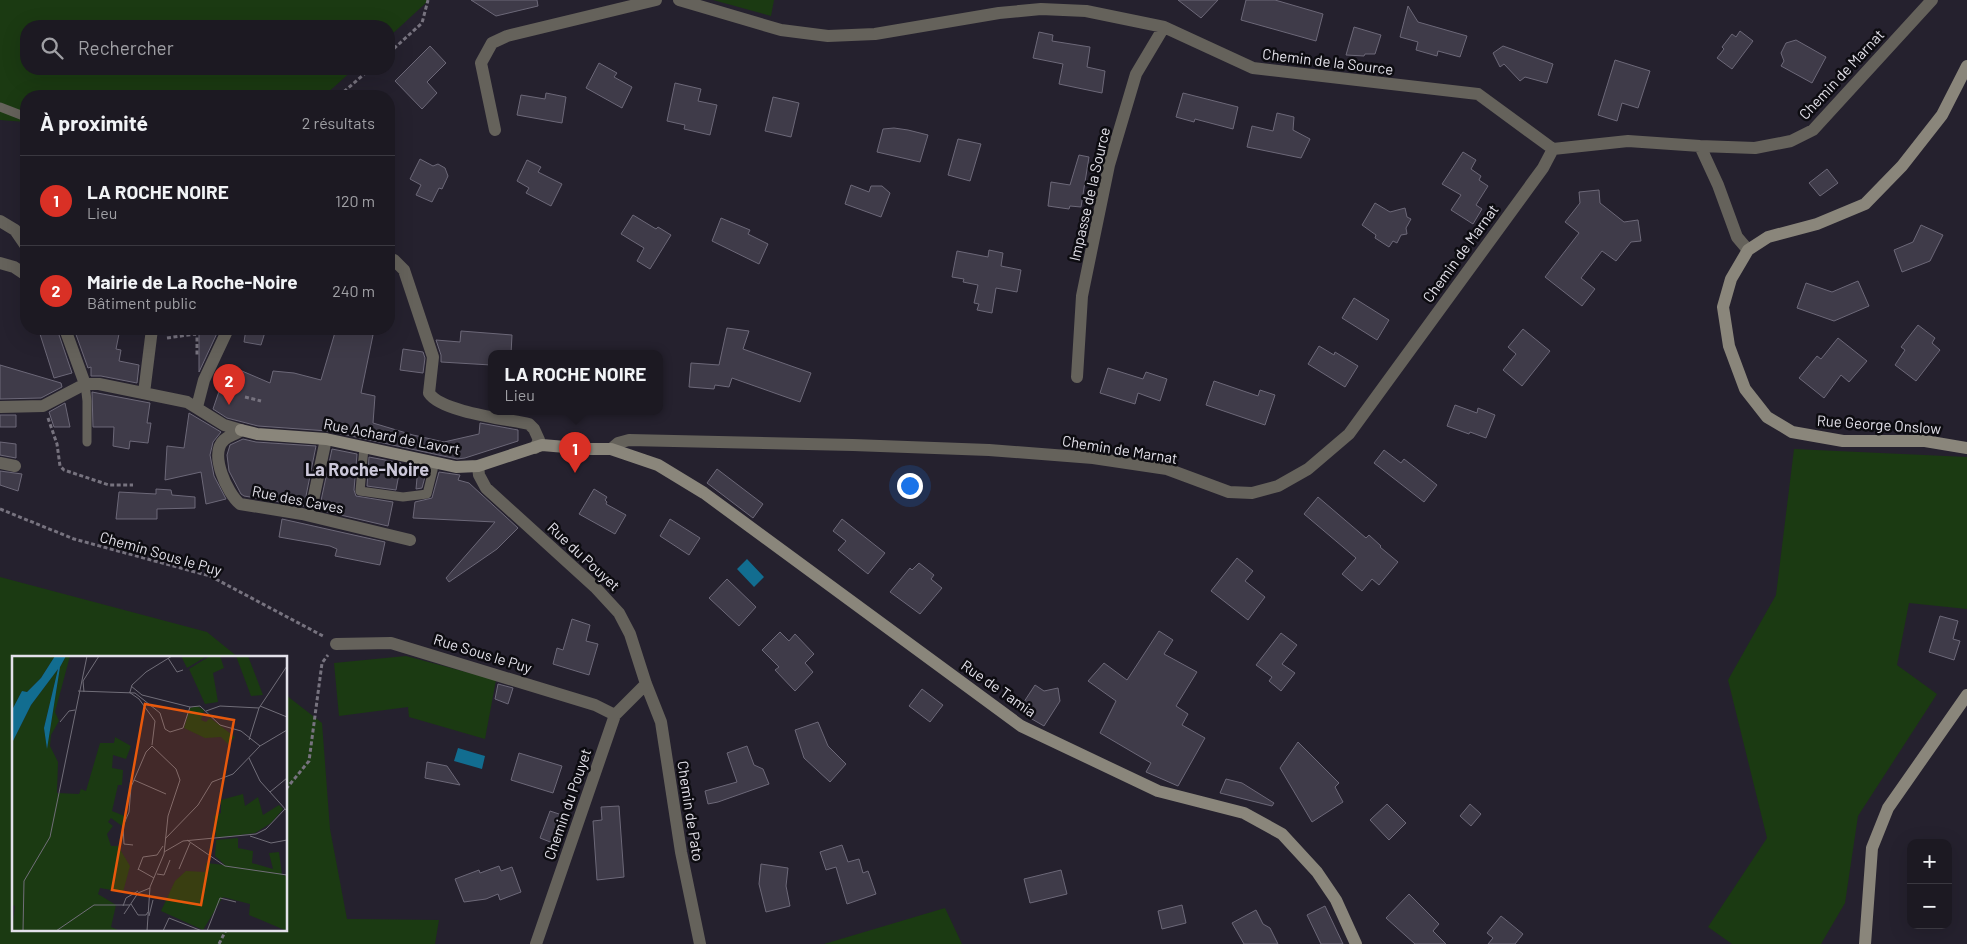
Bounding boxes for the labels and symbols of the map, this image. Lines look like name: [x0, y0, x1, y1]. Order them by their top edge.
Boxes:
street label: Chemin de Marnat: [1795, 25, 1887, 123]
street label: Chemin de la Source: [1261, 44, 1395, 78]
street label: Impasse de la Source: [1065, 125, 1113, 263]
street label: Chemin de Marnat: [1418, 201, 1502, 305]
pin: 2: [213, 364, 245, 405]
street label: Rue George Onslow: [1816, 411, 1942, 437]
street label: Rue Achard de Lavort: [322, 414, 462, 458]
street label: Chemin de Marnat: [1061, 431, 1179, 467]
pin: 1: [559, 432, 591, 473]
district label: La Roche-Noire: [305, 458, 429, 480]
your location: [897, 473, 923, 499]
street label: Rue des Caves: [251, 481, 345, 517]
street label: Rue du Pouyet: [544, 518, 624, 594]
street label: Chemin Sous le Puy: [98, 527, 224, 579]
street label: Rue Sous le Puy: [432, 630, 534, 676]
inset map: [12, 656, 288, 932]
street label: Rue de Tamia: [958, 656, 1040, 720]
street label: Chemin du Pouyet: [540, 746, 594, 862]
street label: Chemin de Pato: [674, 759, 708, 863]

